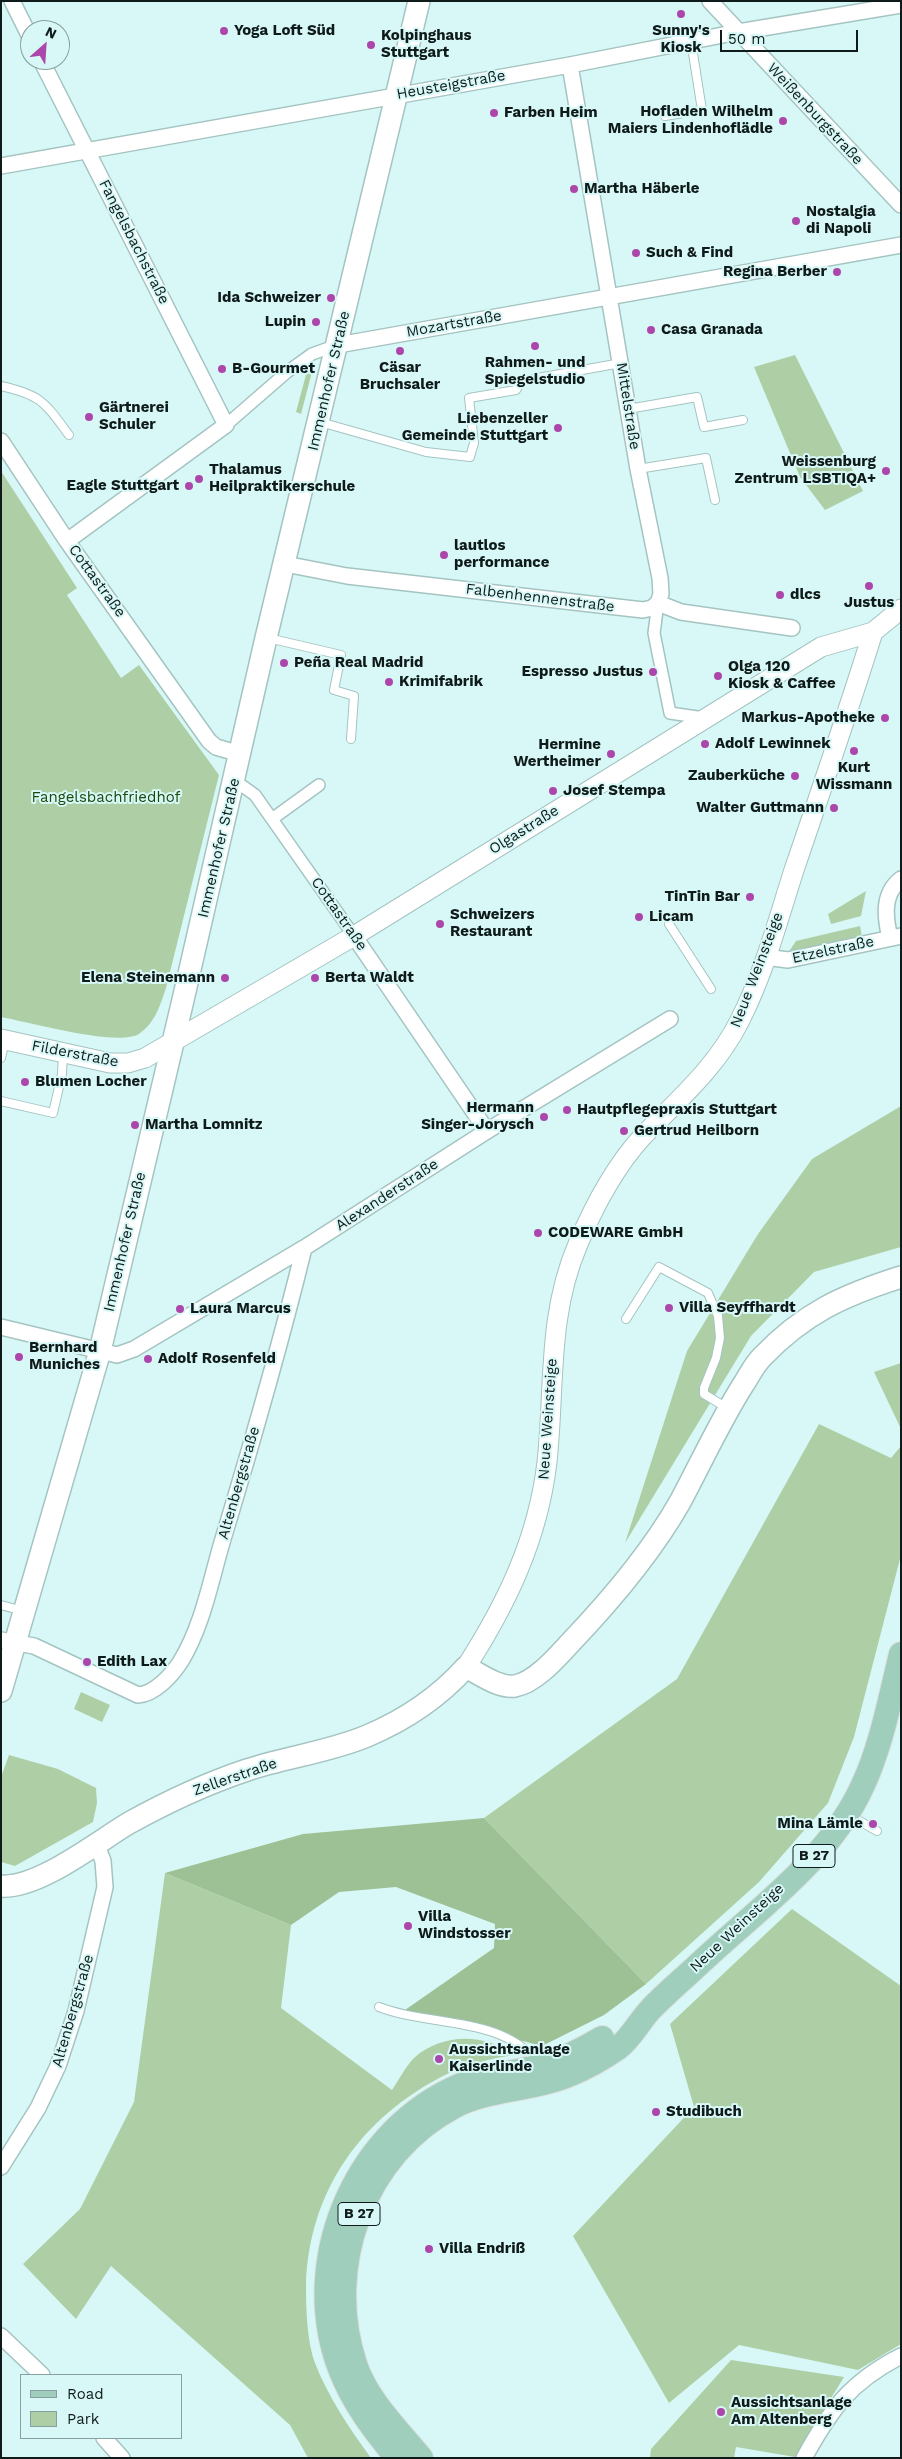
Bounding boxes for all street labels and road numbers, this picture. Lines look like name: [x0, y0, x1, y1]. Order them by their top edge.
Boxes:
street label: Weißenburgstraße: [763, 59, 867, 169]
street label: Heusteigstraße: [395, 67, 507, 103]
street label: Fangelsbachstraße: [95, 177, 173, 307]
street label: Mozartstraße: [405, 307, 503, 341]
street label: Immenhofer Straße: [304, 309, 354, 453]
street label: Mittelstraße: [612, 361, 644, 451]
street label: Cottastraße: [65, 541, 129, 621]
street label: Falbenhennenstraße: [465, 580, 615, 616]
street label: Immenhofer Straße: [194, 776, 244, 920]
street label: Olgastraße: [486, 801, 562, 859]
street label: Cottastraße: [307, 874, 371, 954]
street label: Neue Weinsteige: [727, 910, 787, 1030]
street label: Etzelstraße: [790, 933, 876, 967]
street label: Filderstraße: [30, 1037, 120, 1071]
street label: Alexanderstraße: [332, 1155, 442, 1235]
street label: Immenhofer Straße: [100, 1170, 150, 1314]
street label: Neue Weinsteige: [535, 1358, 561, 1480]
street label: Altenbergstraße: [214, 1424, 264, 1542]
street label: Zellerstraße: [191, 1754, 279, 1800]
road number: B 27: [793, 1844, 835, 1868]
street label: Neue Weinsteige: [686, 1880, 788, 1976]
street label: Altenbergstraße: [48, 1952, 98, 2070]
road number: B 27: [338, 2202, 380, 2226]

